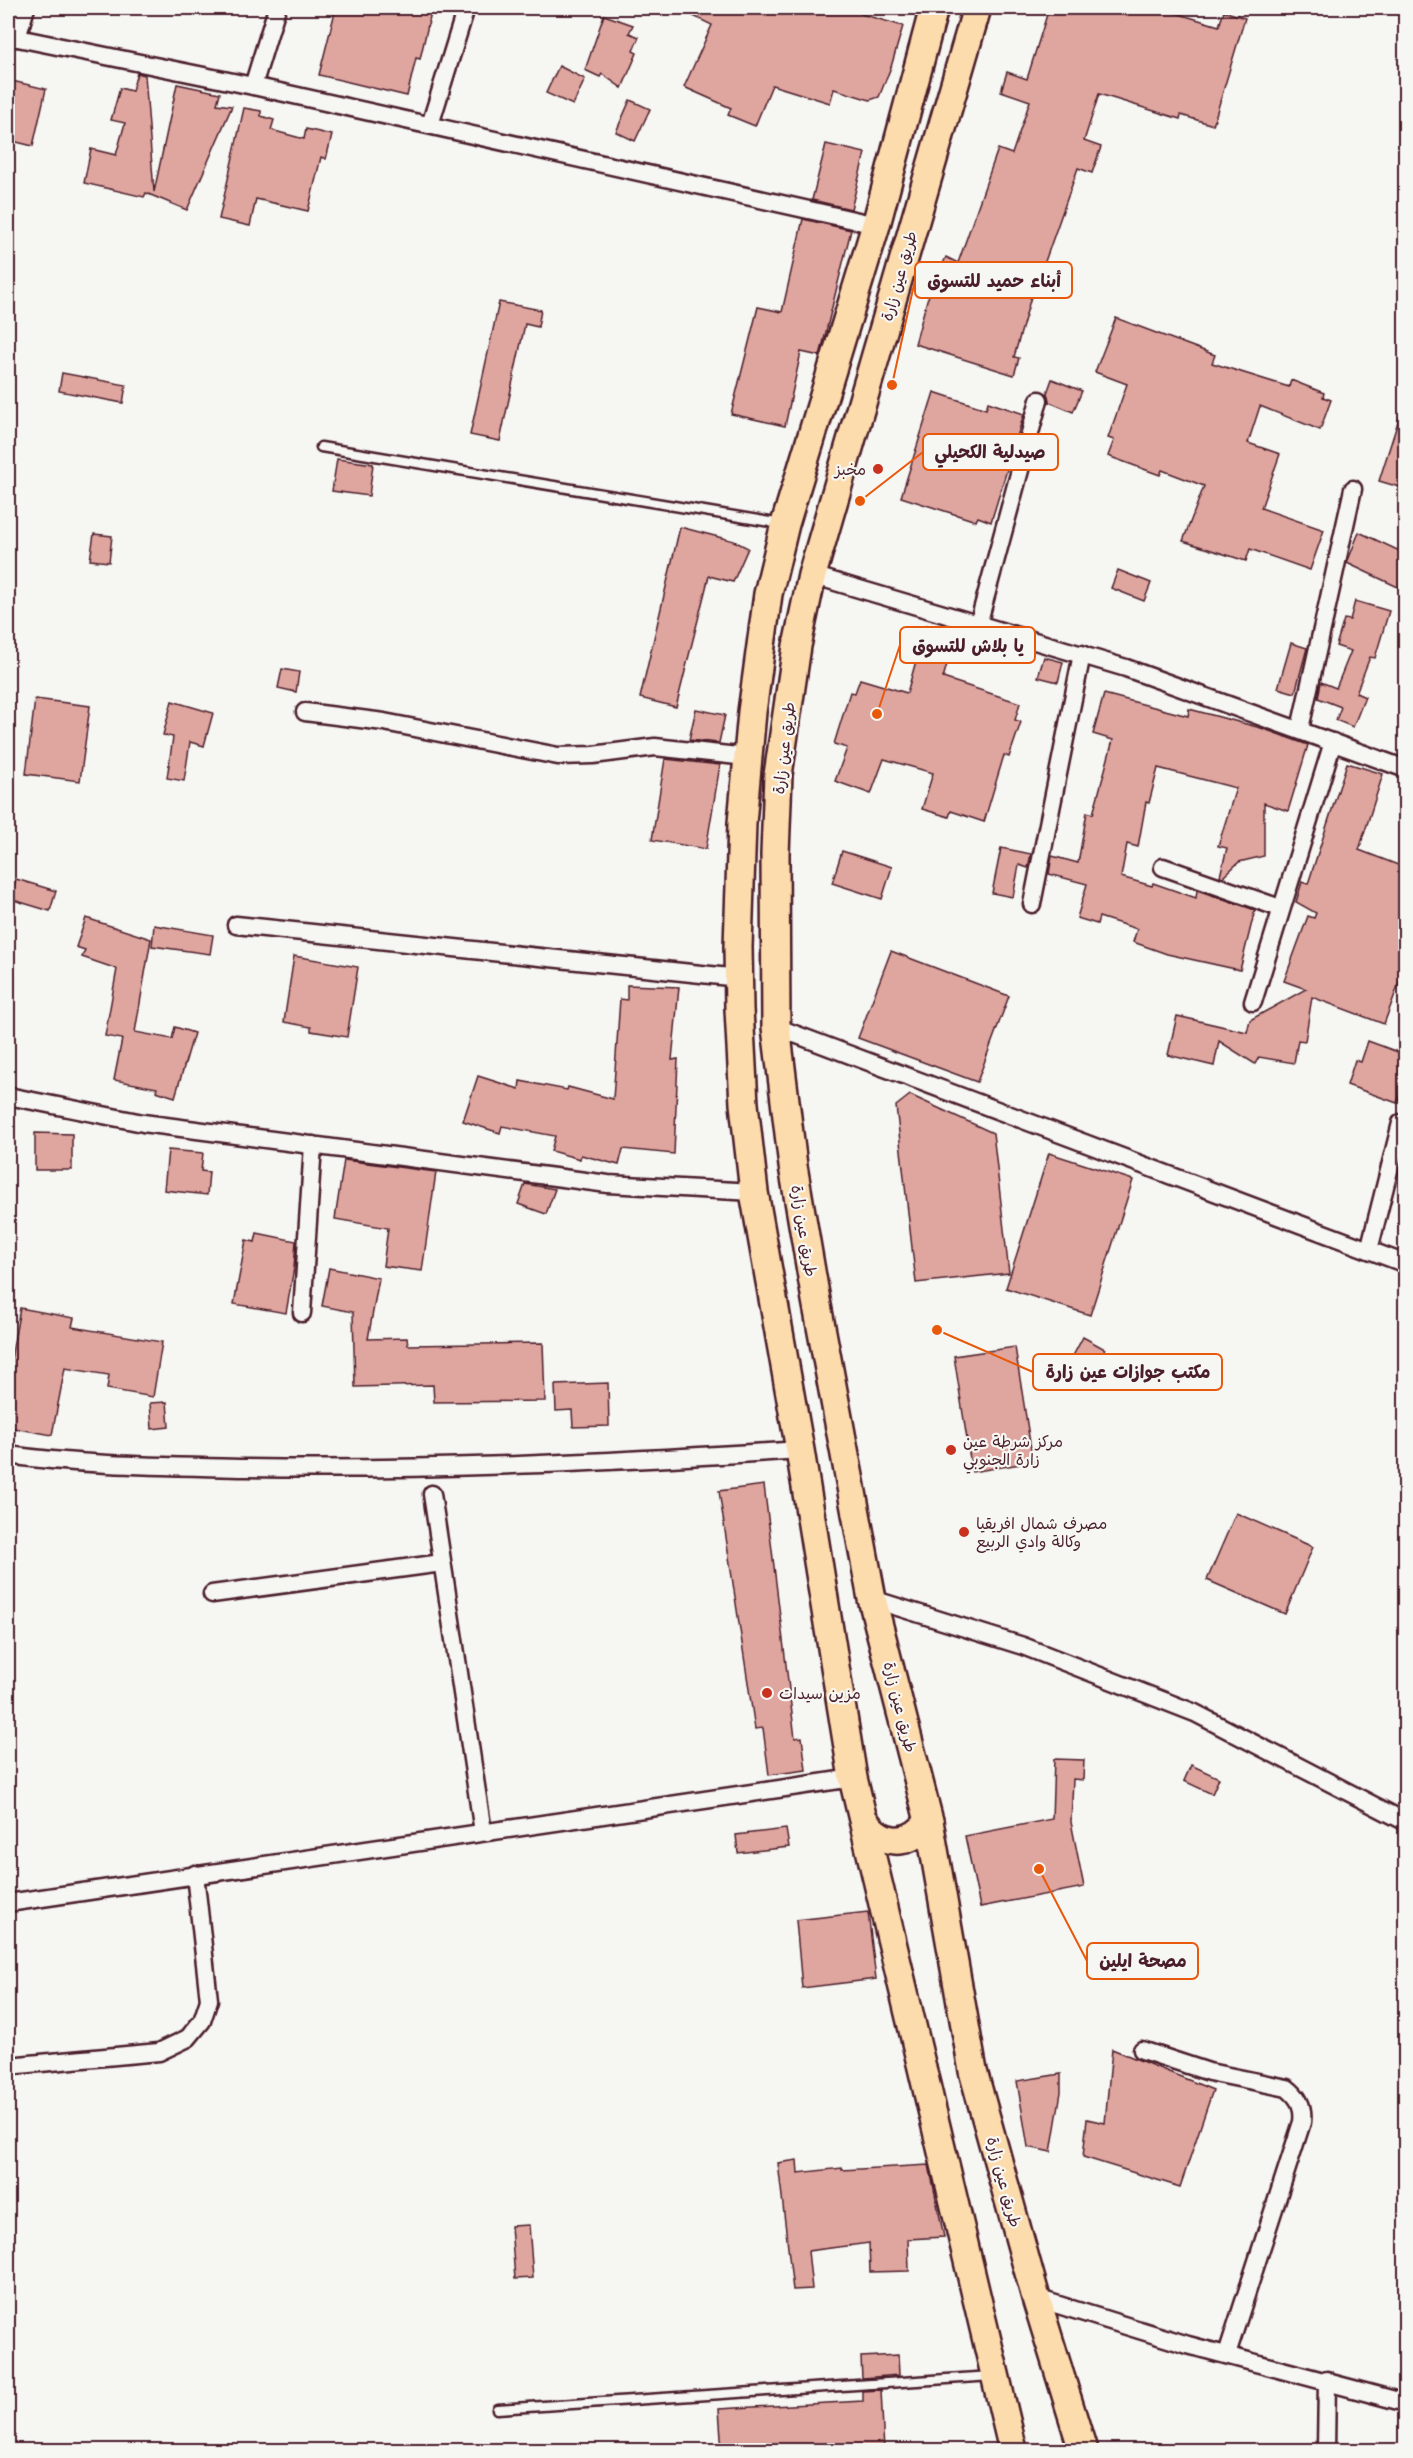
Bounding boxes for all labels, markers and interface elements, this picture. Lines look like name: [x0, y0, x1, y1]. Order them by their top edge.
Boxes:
street label: طريق عين زارة: [876, 229, 922, 323]
callout: أبناء حميد للتسوق: [915, 262, 1072, 298]
text: أبناء حميد للتسوق: [927, 269, 1061, 293]
callout: صيدلية الكحيلي: [923, 434, 1058, 470]
text: صيدلية الكحيلي: [935, 440, 1045, 468]
place label: مخبز: [833, 459, 866, 480]
marker: مخبز: [871, 462, 885, 476]
callout: يا بلاش للتسوق: [900, 627, 1035, 663]
text: يا بلاش للتسوق: [912, 634, 1024, 658]
street label: طريق عين زارة: [768, 701, 800, 795]
street label: طريق عين زارة: [786, 1184, 822, 1278]
callout: مكتب جوازات عين زارة: [1033, 1354, 1222, 1390]
text: مكتب جوازات عين زارة: [1045, 1360, 1211, 1384]
place label: مركز شرطة عين زارة الجنوبي: [963, 1431, 1063, 1474]
marker: مركز شرطة عين زارة الجنوبي: [944, 1443, 958, 1457]
place label: مصرف شمال افريقيا وكالة وادي الربيع: [976, 1513, 1107, 1553]
marker: مصرف شمال افريقيا وكالة وادي الربيع: [957, 1525, 971, 1539]
street label: طريق عين زارة: [879, 1659, 921, 1755]
place label: مزين سيدات: [779, 1683, 861, 1704]
marker: مزين سيدات: [760, 1686, 774, 1700]
callout: مصحة ايلين: [1087, 1943, 1198, 1979]
text: مصحة ايلين: [1099, 1949, 1187, 1973]
street label: طريق عين زارة: [982, 2134, 1026, 2230]

